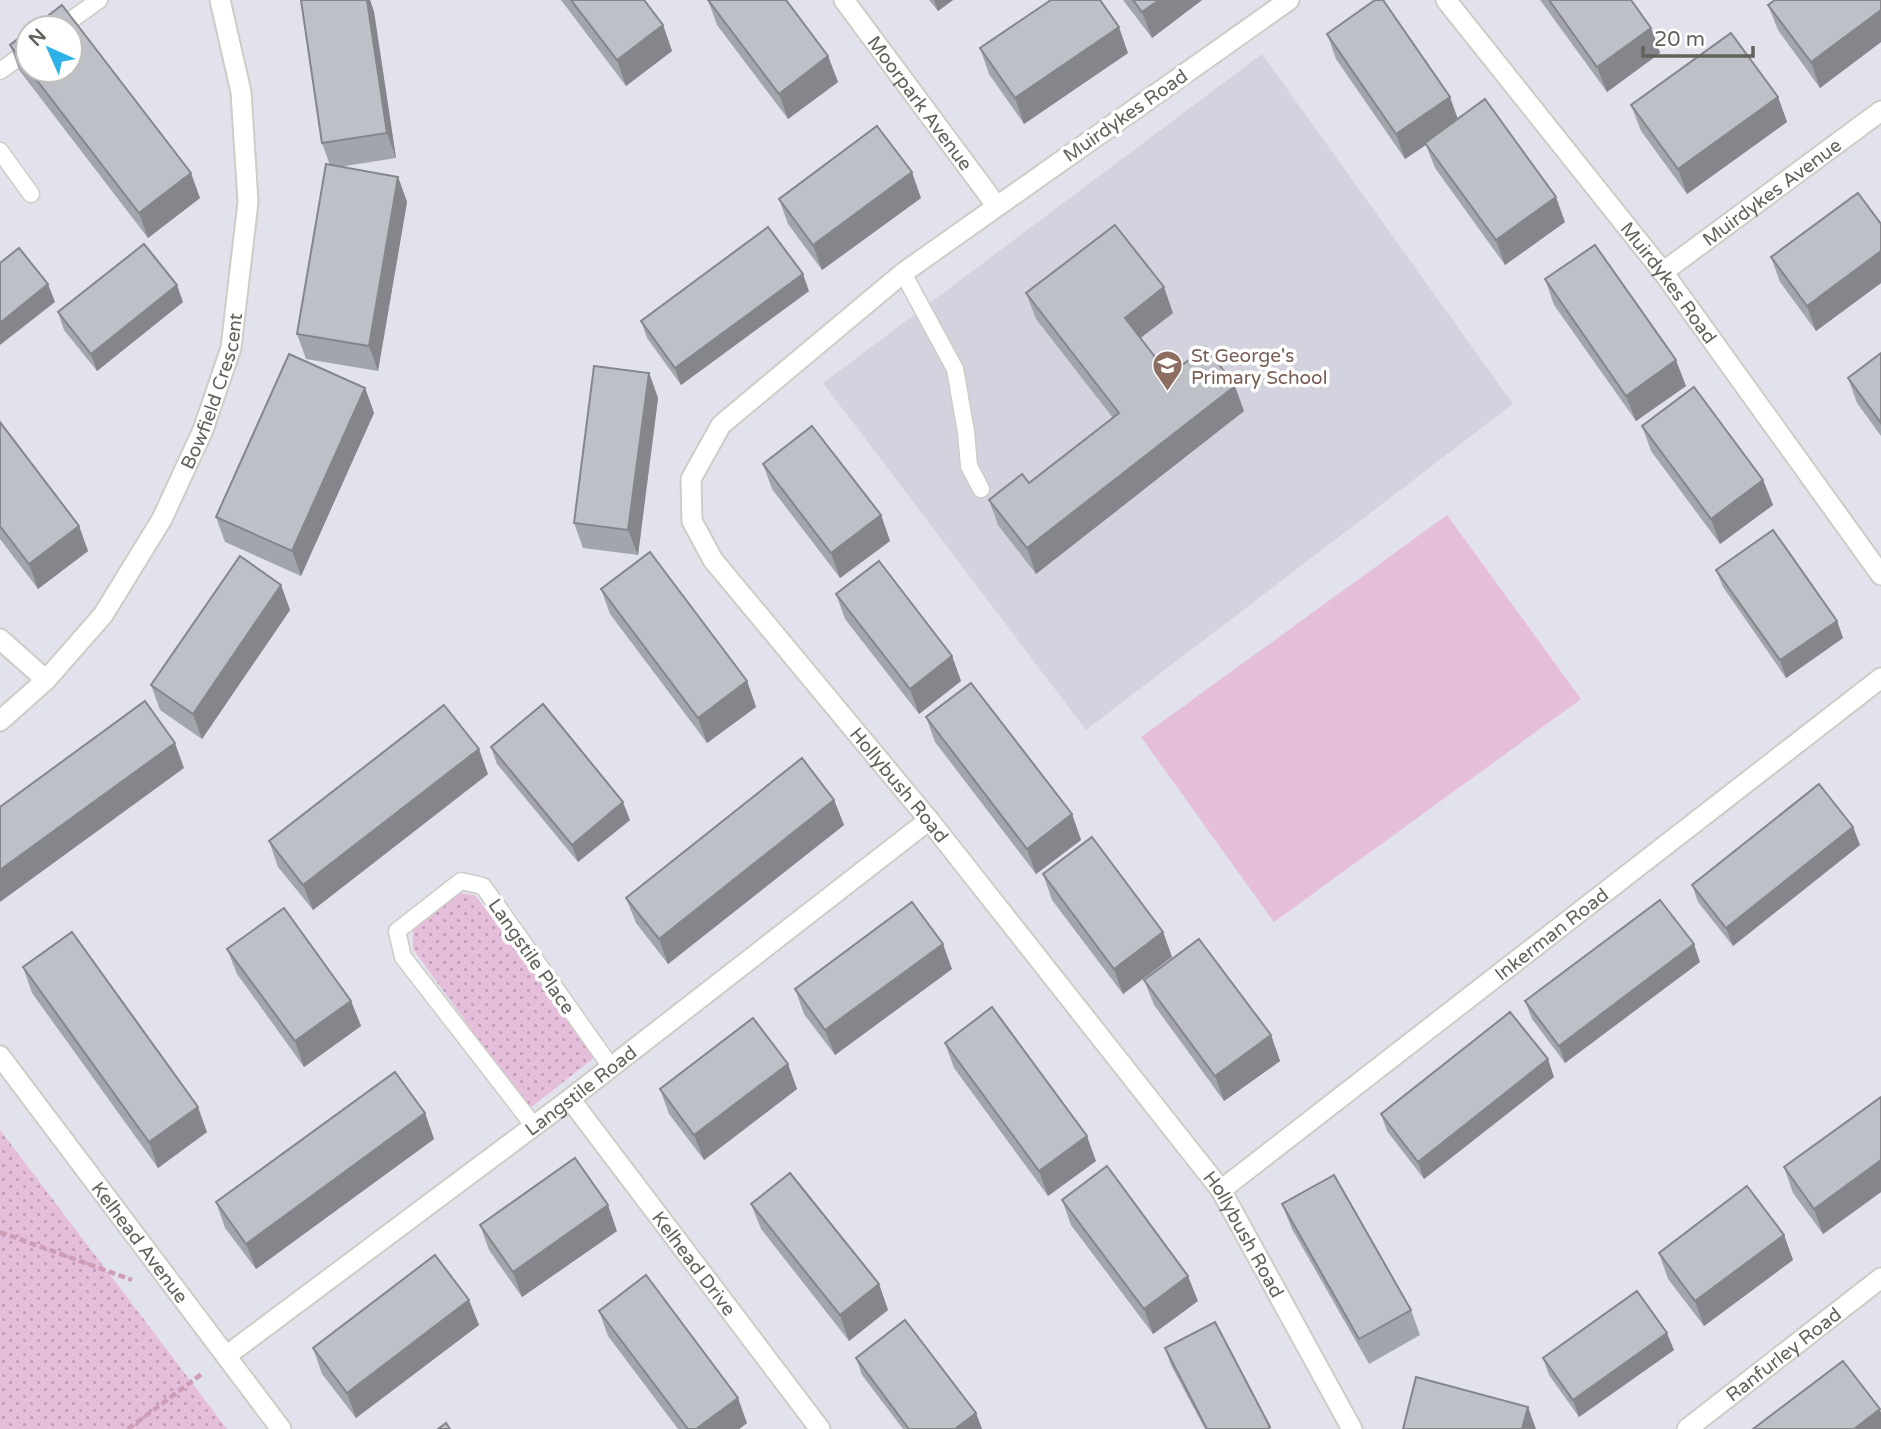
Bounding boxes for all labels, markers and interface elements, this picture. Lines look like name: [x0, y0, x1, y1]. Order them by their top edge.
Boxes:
north arrow: [14, 14, 84, 84]
scale bar: [1643, 14, 1753, 58]
text: N: [25, 25, 51, 51]
text: 20 m: [1654, 27, 1705, 52]
street label: Moorpark Avenue: [862, 32, 976, 175]
street label: Muirdykes Road: [1059, 65, 1192, 167]
street label: Muirdykes Avenue: [1699, 134, 1846, 251]
street label: Muirdykes Road: [1615, 218, 1721, 348]
street label: Bowfield Crescent: [177, 312, 247, 473]
place label: St George's Primary School: [1191, 345, 1327, 389]
school or university icon: St George's Primary School: [1151, 349, 1185, 393]
street label: Hollybush Road: [845, 723, 952, 847]
street label: Inkerman Road: [1491, 884, 1613, 985]
street label: Langstile Place: [483, 895, 579, 1018]
street label: Langstile Road: [521, 1041, 641, 1141]
street label: Hollybush Road: [1198, 1167, 1288, 1302]
street label: Kelhead Avenue: [87, 1178, 192, 1308]
street label: Kelhead Drive: [647, 1207, 740, 1320]
street label: Ranfurley Road: [1722, 1303, 1846, 1407]

